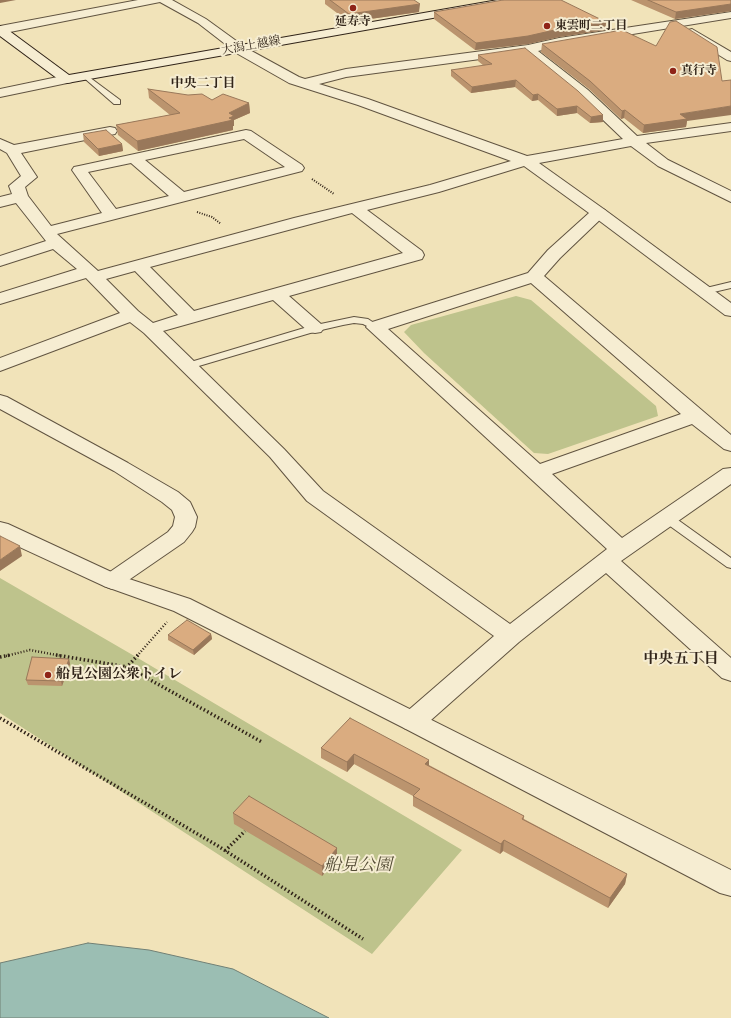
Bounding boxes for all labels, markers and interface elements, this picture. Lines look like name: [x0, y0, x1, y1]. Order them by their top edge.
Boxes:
marker: 延寿寺: [348, 3, 358, 13]
place label: 延寿寺: [335, 15, 371, 29]
place label: 東雲町二丁目: [555, 19, 627, 33]
marker: 東雲町二丁目: [542, 21, 552, 31]
street label: 大潟上越線: [220, 34, 282, 58]
place label: 真行寺: [681, 64, 717, 78]
marker: 真行寺: [668, 66, 678, 76]
district label: 中央二丁目: [171, 76, 235, 92]
district label: 中央五丁目: [644, 650, 718, 668]
place label: 船見公園公衆トイレ: [56, 667, 182, 683]
marker: 船見公園公衆トイレ: [43, 670, 53, 680]
park label: 船見公園: [324, 856, 392, 876]

